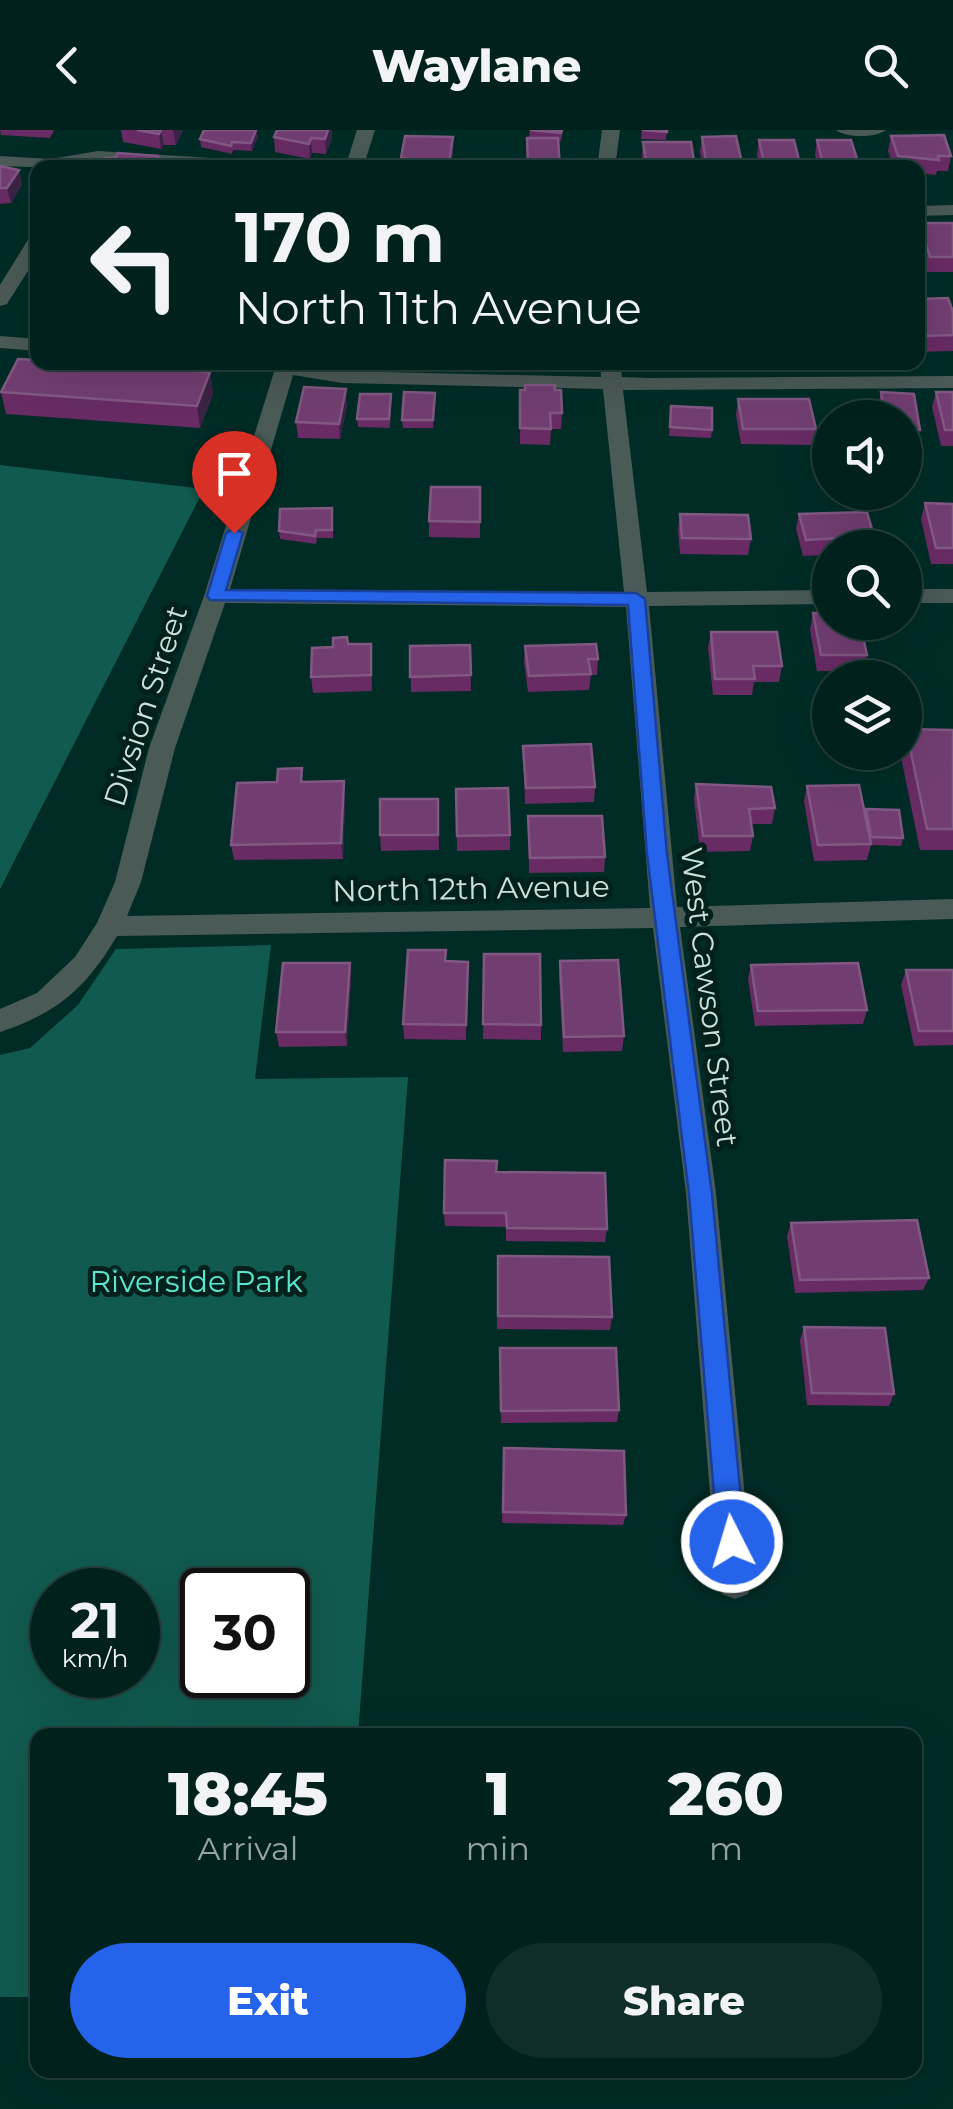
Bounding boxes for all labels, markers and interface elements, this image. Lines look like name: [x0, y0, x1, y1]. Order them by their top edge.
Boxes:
icon: back: [40, 38, 95, 93]
text: Waylane: [372, 38, 581, 93]
icon: search: [858, 38, 913, 93]
text: 170 m: [235, 194, 445, 280]
icon: left: [70, 200, 200, 330]
text: North 11th Avenue: [235, 280, 642, 335]
map controls: [812, 400, 922, 770]
button: sound: [812, 400, 922, 510]
pin: [192, 431, 277, 534]
icon: arrive: [207, 446, 262, 501]
button: search: [812, 530, 922, 640]
street label: Divsion Street: [96, 601, 195, 811]
button: layers: [812, 660, 922, 770]
street label: West Cawson Street: [673, 845, 746, 1149]
street label: North 12th Avenue: [332, 868, 610, 909]
park label: Riverside Park: [89, 1263, 303, 1300]
position arrow: [680, 1490, 784, 1594]
speed limit sign: 30: [180, 1568, 310, 1698]
text: 21: [70, 1590, 120, 1651]
text: km/h: [62, 1643, 128, 1673]
text: 18:45: [168, 1757, 328, 1830]
text: 1: [486, 1757, 510, 1830]
text: 260: [668, 1757, 784, 1830]
text: Arrival: [197, 1829, 298, 1868]
text: min: [466, 1829, 530, 1868]
text: m: [709, 1829, 743, 1868]
button: Exit: [70, 1943, 466, 2058]
button: Share: [486, 1943, 882, 2058]

